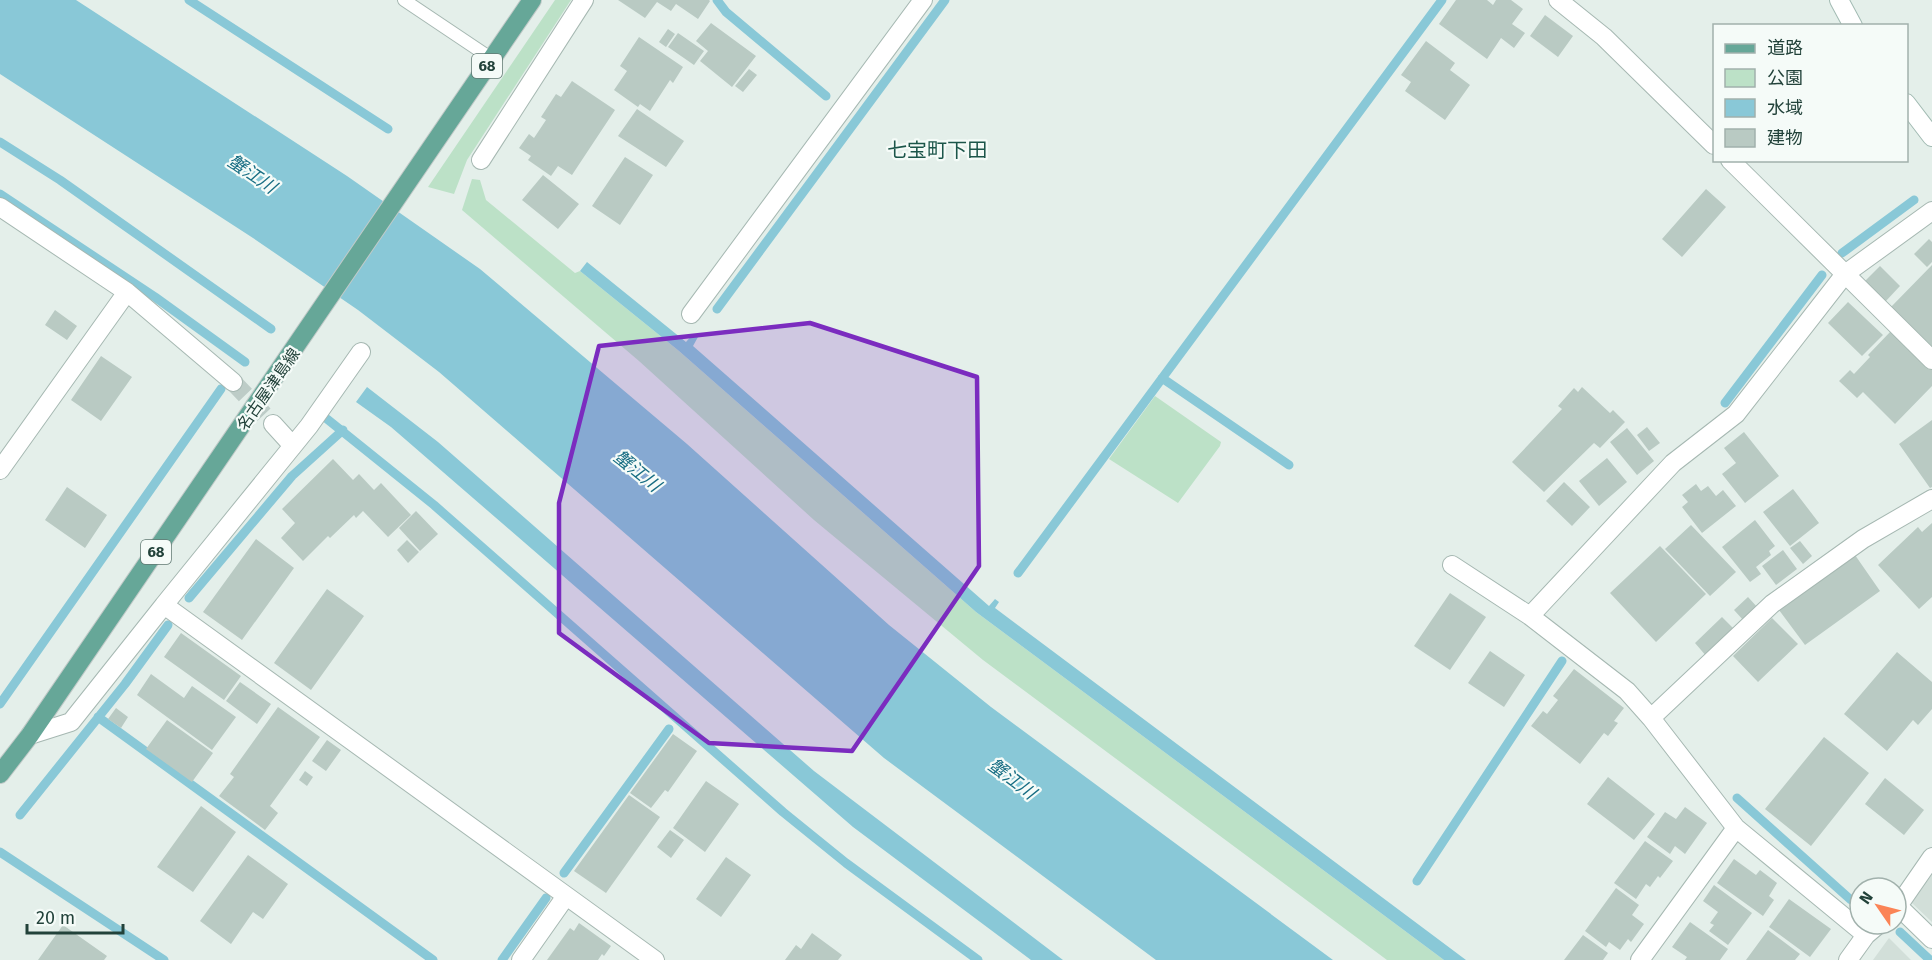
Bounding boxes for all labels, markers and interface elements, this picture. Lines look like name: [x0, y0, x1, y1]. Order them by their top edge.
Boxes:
legend: [1713, 24, 1908, 162]
text: 道路: [1767, 37, 1803, 59]
road number: 68: [472, 54, 502, 78]
text: 公園: [1767, 67, 1803, 89]
text: 水域: [1767, 97, 1803, 119]
text: 建物: [1767, 127, 1803, 149]
district label: 七宝町下田: [887, 138, 987, 162]
water label: 蟹江川: [223, 150, 282, 199]
street label: 名古屋津島線: [233, 345, 304, 434]
water label: 蟹江川: [609, 445, 666, 498]
road number: 68: [141, 540, 171, 564]
water label: 蟹江川: [984, 754, 1042, 805]
north arrow: [1848, 876, 1908, 936]
text: N: [1855, 888, 1877, 907]
scale bar: [27, 897, 123, 935]
text: 20 m: [36, 907, 75, 929]

